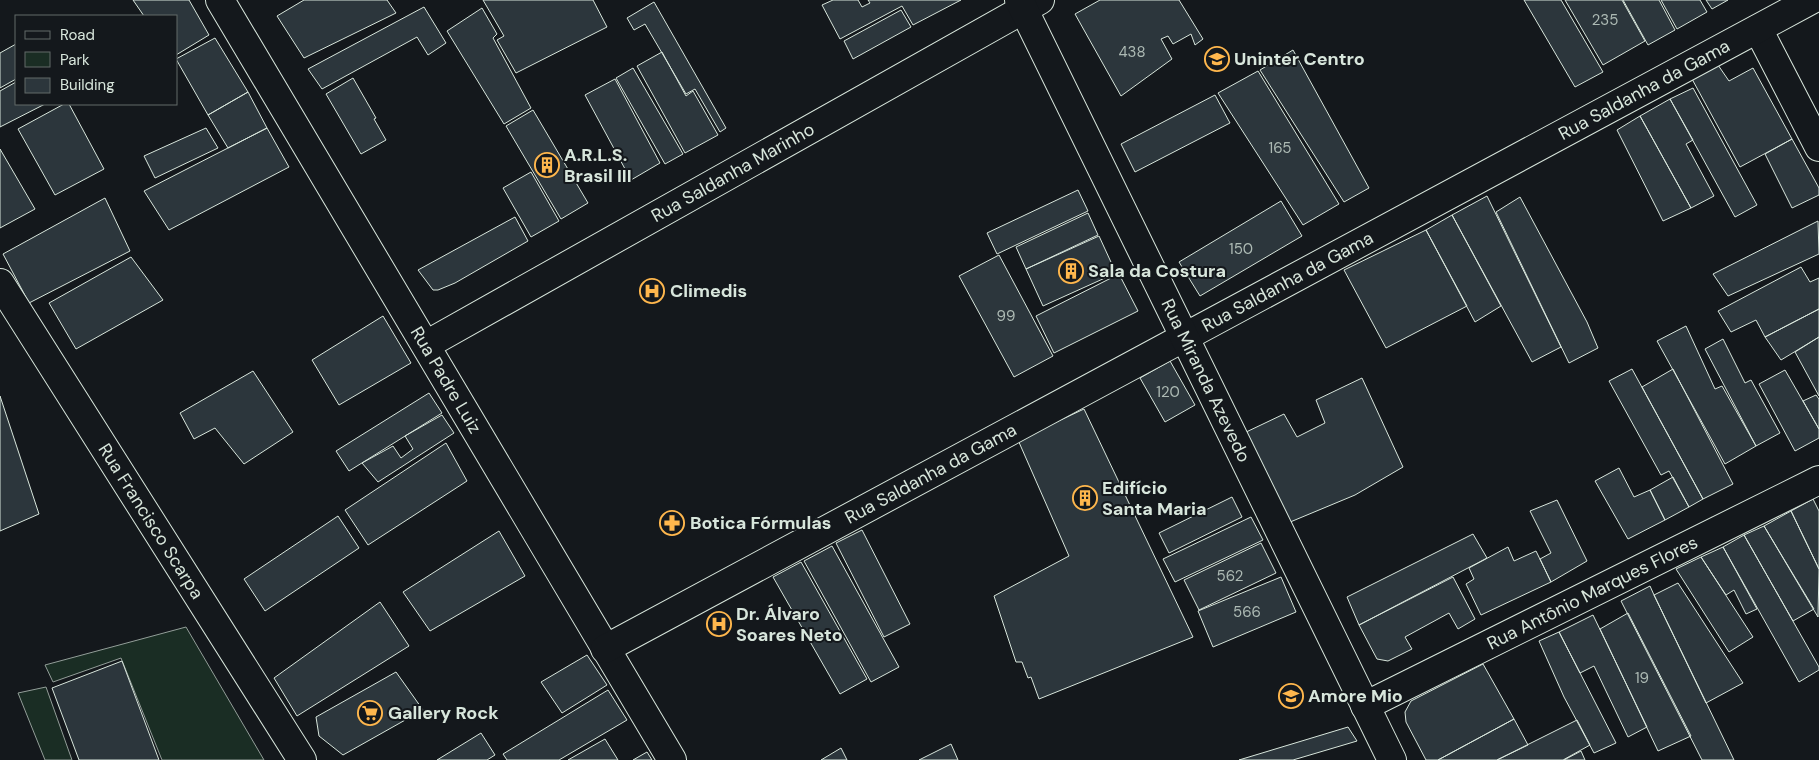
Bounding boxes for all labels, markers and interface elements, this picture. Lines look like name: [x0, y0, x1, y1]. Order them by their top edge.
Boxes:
house number: 235: [1592, 10, 1618, 30]
legend: [15, 15, 178, 105]
text: Road: [60, 25, 95, 45]
street label: Rua Saldanha da Gama: [1554, 34, 1734, 146]
house number: 438: [1118, 42, 1146, 62]
school or university icon: Uninter Centro: [1204, 46, 1230, 72]
place label: Uninter Centro: [1234, 47, 1365, 71]
text: Park: [60, 50, 90, 70]
text: Building: [60, 75, 115, 95]
street label: Rua Saldanha Marinho: [647, 117, 819, 228]
house number: 165: [1269, 138, 1291, 158]
place label: A.R.L.S. Brasil III: [564, 143, 632, 188]
building icon: A.R.L.S. Brasil III: [534, 152, 560, 178]
street label: Rua Saldanha da Gama: [1197, 226, 1377, 338]
house number: 150: [1229, 239, 1253, 259]
building icon: Sala da Costura: [1058, 258, 1084, 284]
place label: Sala da Costura: [1088, 259, 1226, 283]
hospital icon: Climedis: [639, 278, 665, 304]
place label: Climedis: [670, 279, 747, 303]
street label: Rua Miranda Azevedo: [1156, 295, 1256, 466]
house number: 99: [997, 306, 1015, 326]
street label: Rua Padre Luiz: [405, 322, 487, 438]
house number: 120: [1156, 382, 1180, 402]
street label: Rua Saldanha da Gama: [841, 418, 1021, 530]
street label: Rua Francisco Scarpa: [93, 439, 209, 604]
place label: Edifício Santa Maria: [1102, 476, 1206, 521]
building icon: Edifício Santa Maria: [1072, 485, 1098, 511]
pharmacy icon: Botica Fórmulas: [659, 510, 685, 536]
place label: Botica Fórmulas: [690, 511, 831, 535]
street label: Rua Antônio Marques Flores: [1483, 530, 1702, 655]
house number: 562: [1217, 566, 1243, 586]
place label: Dr. Álvaro Soares Neto: [736, 602, 843, 647]
house number: 566: [1233, 602, 1261, 622]
hospital icon: Dr. Álvaro Soares Neto: [706, 611, 732, 637]
house number: 19: [1635, 668, 1649, 688]
school or university icon: Amore Mio: [1278, 683, 1304, 709]
place label: Amore Mio: [1308, 684, 1403, 708]
supermarket icon: Gallery Rock: [357, 700, 383, 726]
place label: Gallery Rock: [388, 701, 499, 725]

